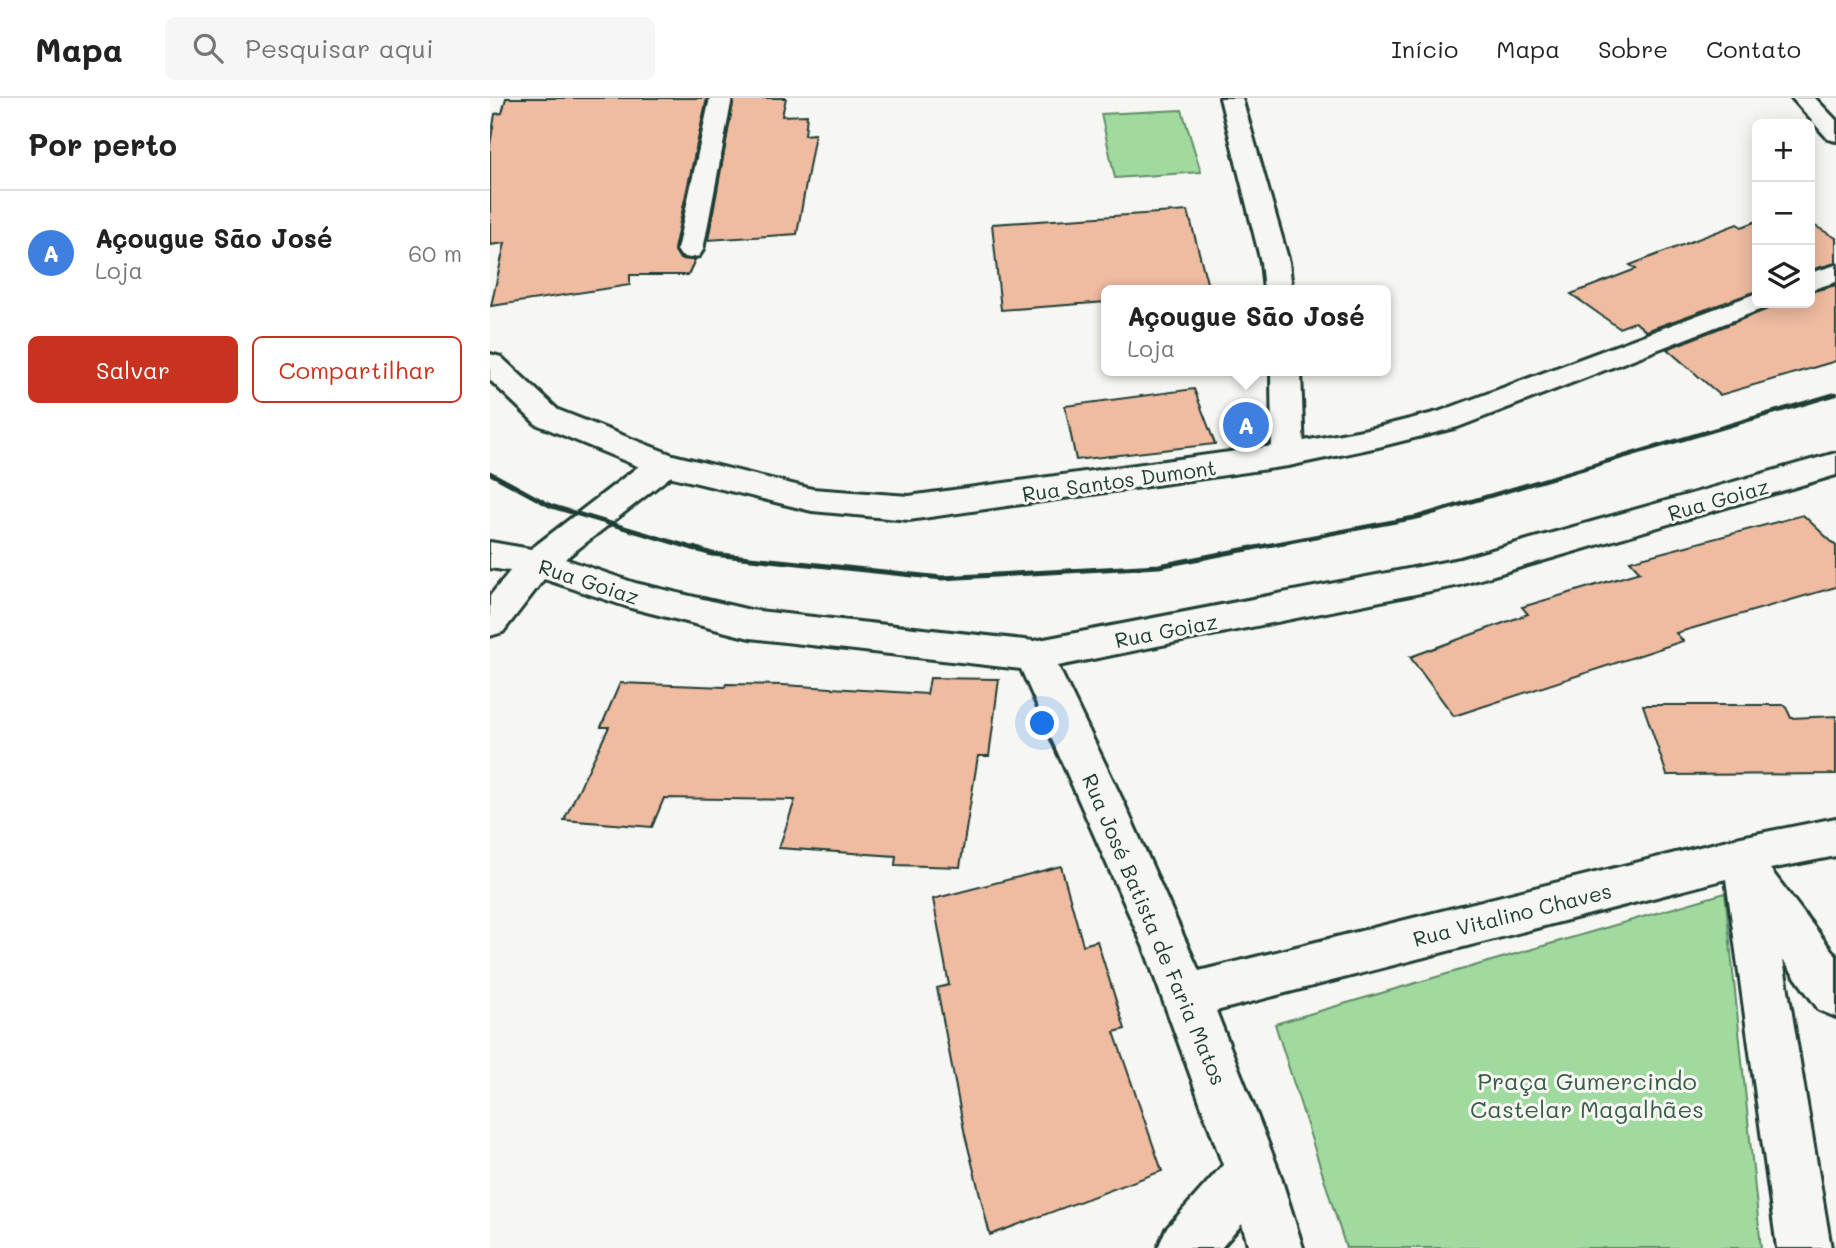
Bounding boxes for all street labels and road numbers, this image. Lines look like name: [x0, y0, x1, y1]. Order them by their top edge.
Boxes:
street label: Rua Santos Dumont: [1020, 453, 1218, 507]
street label: Rua Goiaz: [1664, 472, 1772, 526]
street label: Rua Goiaz: [535, 552, 643, 610]
street label: Rua Goiaz: [1112, 607, 1220, 653]
street label: Rua José Batista de Faria Matos: [1077, 769, 1233, 1089]
street label: Rua Vitalino Chaves: [1410, 876, 1614, 952]

